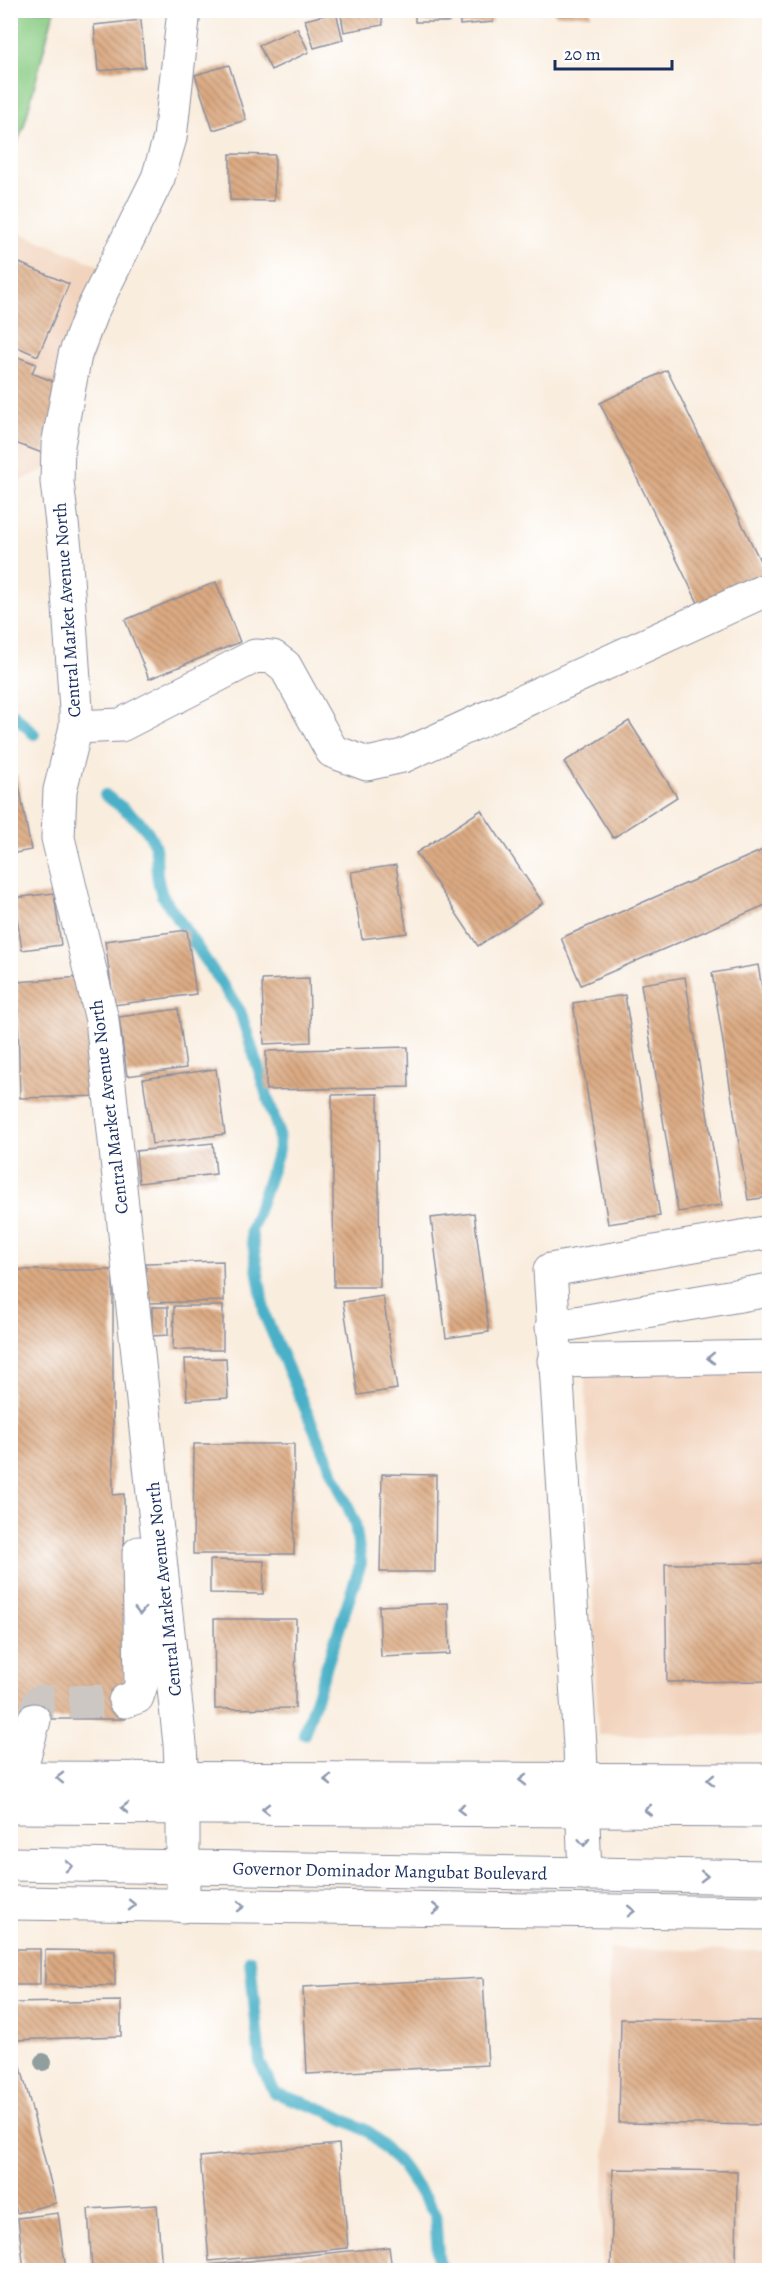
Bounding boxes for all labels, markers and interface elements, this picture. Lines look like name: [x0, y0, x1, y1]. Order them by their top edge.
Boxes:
scale bar: [555, 33, 672, 71]
text: 20 m: [564, 42, 601, 66]
street label: Central Market Avenue North: [47, 501, 86, 718]
street label: Central Market Avenue North: [84, 998, 134, 1215]
one-way arrow: [707, 1352, 716, 1364]
street label: Central Market Avenue North: [141, 1480, 187, 1697]
one-way arrow: [134, 1607, 146, 1616]
one-way arrow: [56, 1772, 65, 1784]
one-way arrow: [323, 1774, 332, 1786]
one-way arrow: [518, 1774, 527, 1786]
one-way arrow: [707, 1774, 716, 1786]
one-way arrow: [120, 1802, 129, 1814]
one-way arrow: [262, 1803, 271, 1815]
one-way arrow: [457, 1803, 466, 1815]
one-way arrow: [644, 1804, 653, 1816]
one-way arrow: [577, 1837, 590, 1846]
street label: Governor Dominador Mangubat Boulevard: [233, 1856, 548, 1886]
one-way arrow: [64, 1859, 73, 1872]
one-way arrow: [699, 1870, 708, 1882]
one-way arrow: [127, 1899, 136, 1911]
one-way arrow: [237, 1900, 246, 1912]
one-way arrow: [432, 1902, 441, 1915]
one-way arrow: [627, 1905, 636, 1917]

